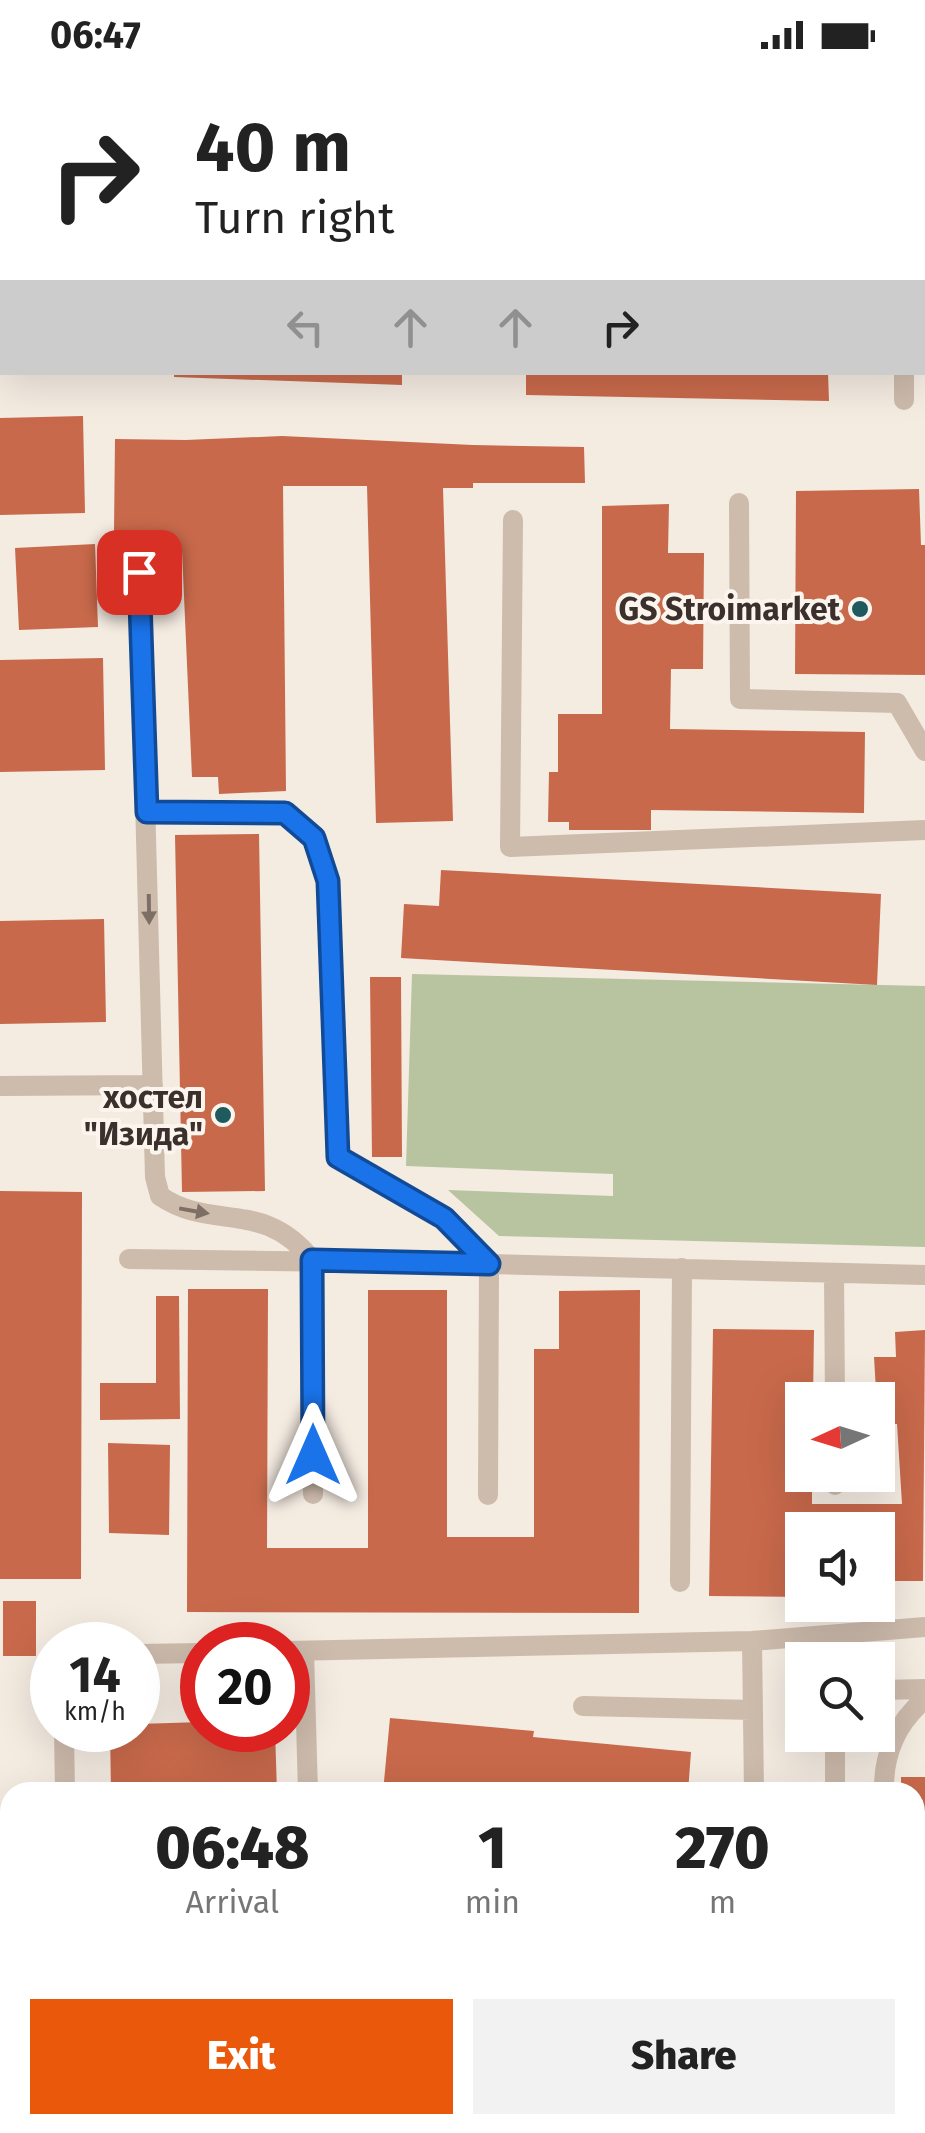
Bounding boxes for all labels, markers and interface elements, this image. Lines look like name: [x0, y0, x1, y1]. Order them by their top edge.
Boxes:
text: 06:47: [50, 12, 141, 58]
text: 40 m: [195, 106, 351, 190]
icon: right: [30, 110, 160, 240]
text: Turn right: [195, 191, 394, 245]
icon: left: [278, 300, 333, 355]
icon: ahead: [383, 300, 438, 355]
icon: ahead: [488, 300, 543, 355]
icon: right: [593, 300, 648, 355]
pin: [97, 530, 182, 615]
icon: arrive: [112, 545, 167, 600]
place label: GS Stroimarket: [619, 590, 841, 628]
marker: GS Stroimarket: [849, 598, 871, 620]
one-way arrow: [142, 894, 158, 926]
place label: хостел "Изида": [84, 1078, 203, 1153]
marker: хостел "Изида": [212, 1104, 234, 1126]
one-way arrow: [179, 1204, 210, 1219]
north arrow: [785, 1382, 895, 1492]
map controls: [785, 1382, 895, 1752]
position arrow: [261, 1403, 365, 1507]
button: sound: [785, 1512, 895, 1622]
speed limit sign: 20: [180, 1622, 310, 1752]
button: search: [785, 1642, 895, 1752]
text: 14: [69, 1645, 121, 1705]
text: km/h: [64, 1697, 126, 1727]
text: 06:48: [155, 1812, 309, 1884]
text: 1: [478, 1812, 507, 1884]
text: 270: [675, 1812, 770, 1884]
text: Arrival: [185, 1883, 279, 1921]
text: min: [465, 1883, 520, 1921]
text: m: [709, 1883, 736, 1921]
button: Exit: [30, 1999, 453, 2114]
button: Share: [473, 1999, 895, 2114]

